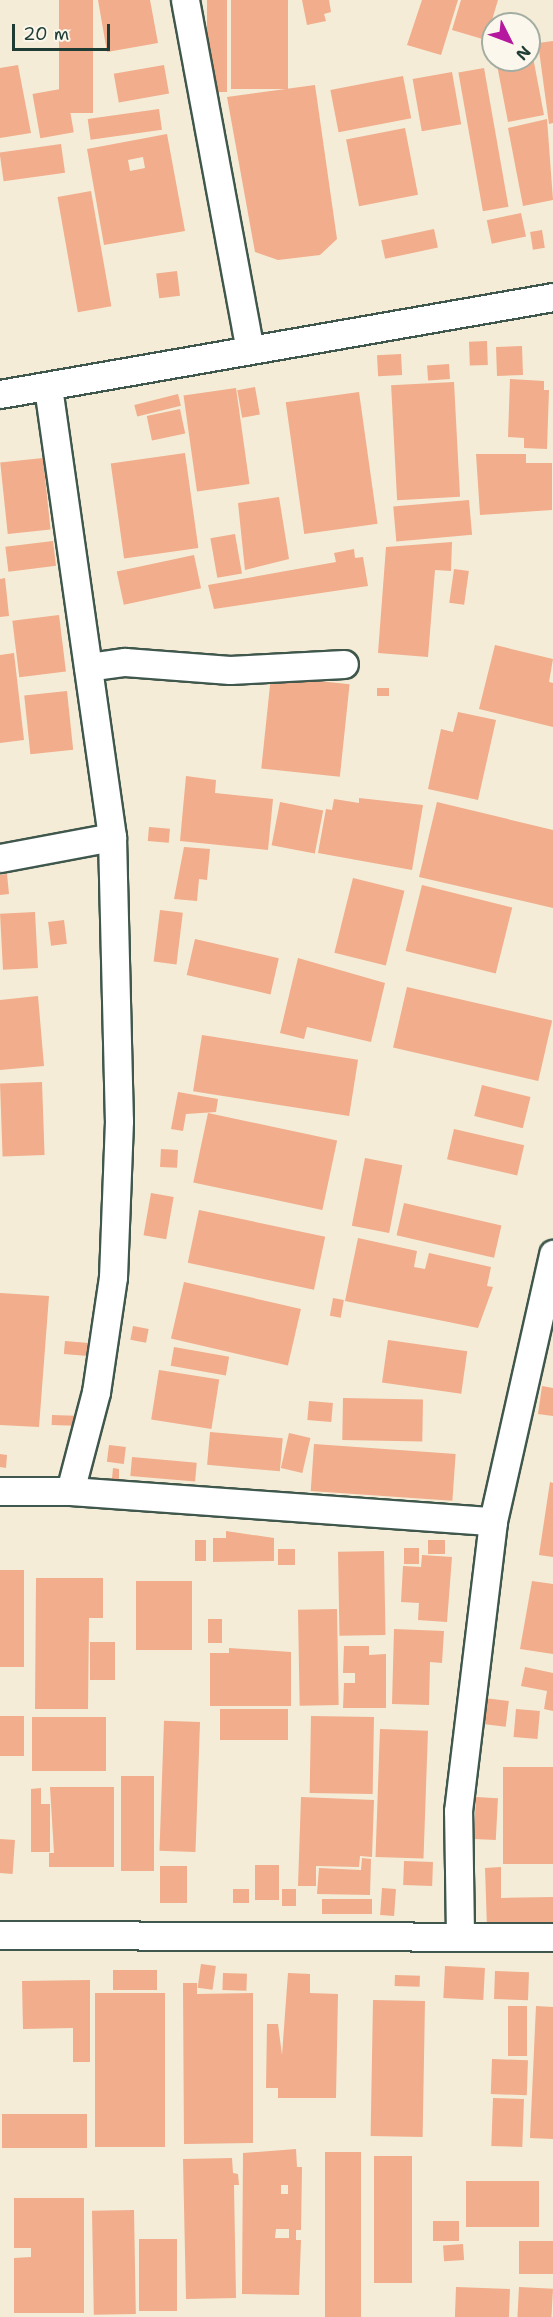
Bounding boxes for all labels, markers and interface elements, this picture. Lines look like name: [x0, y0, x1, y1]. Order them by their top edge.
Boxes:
scale bar: [15, 12, 112, 50]
north arrow: [481, 12, 541, 72]
text: 20 m: [23, 22, 69, 46]
text: N: [511, 41, 535, 65]

